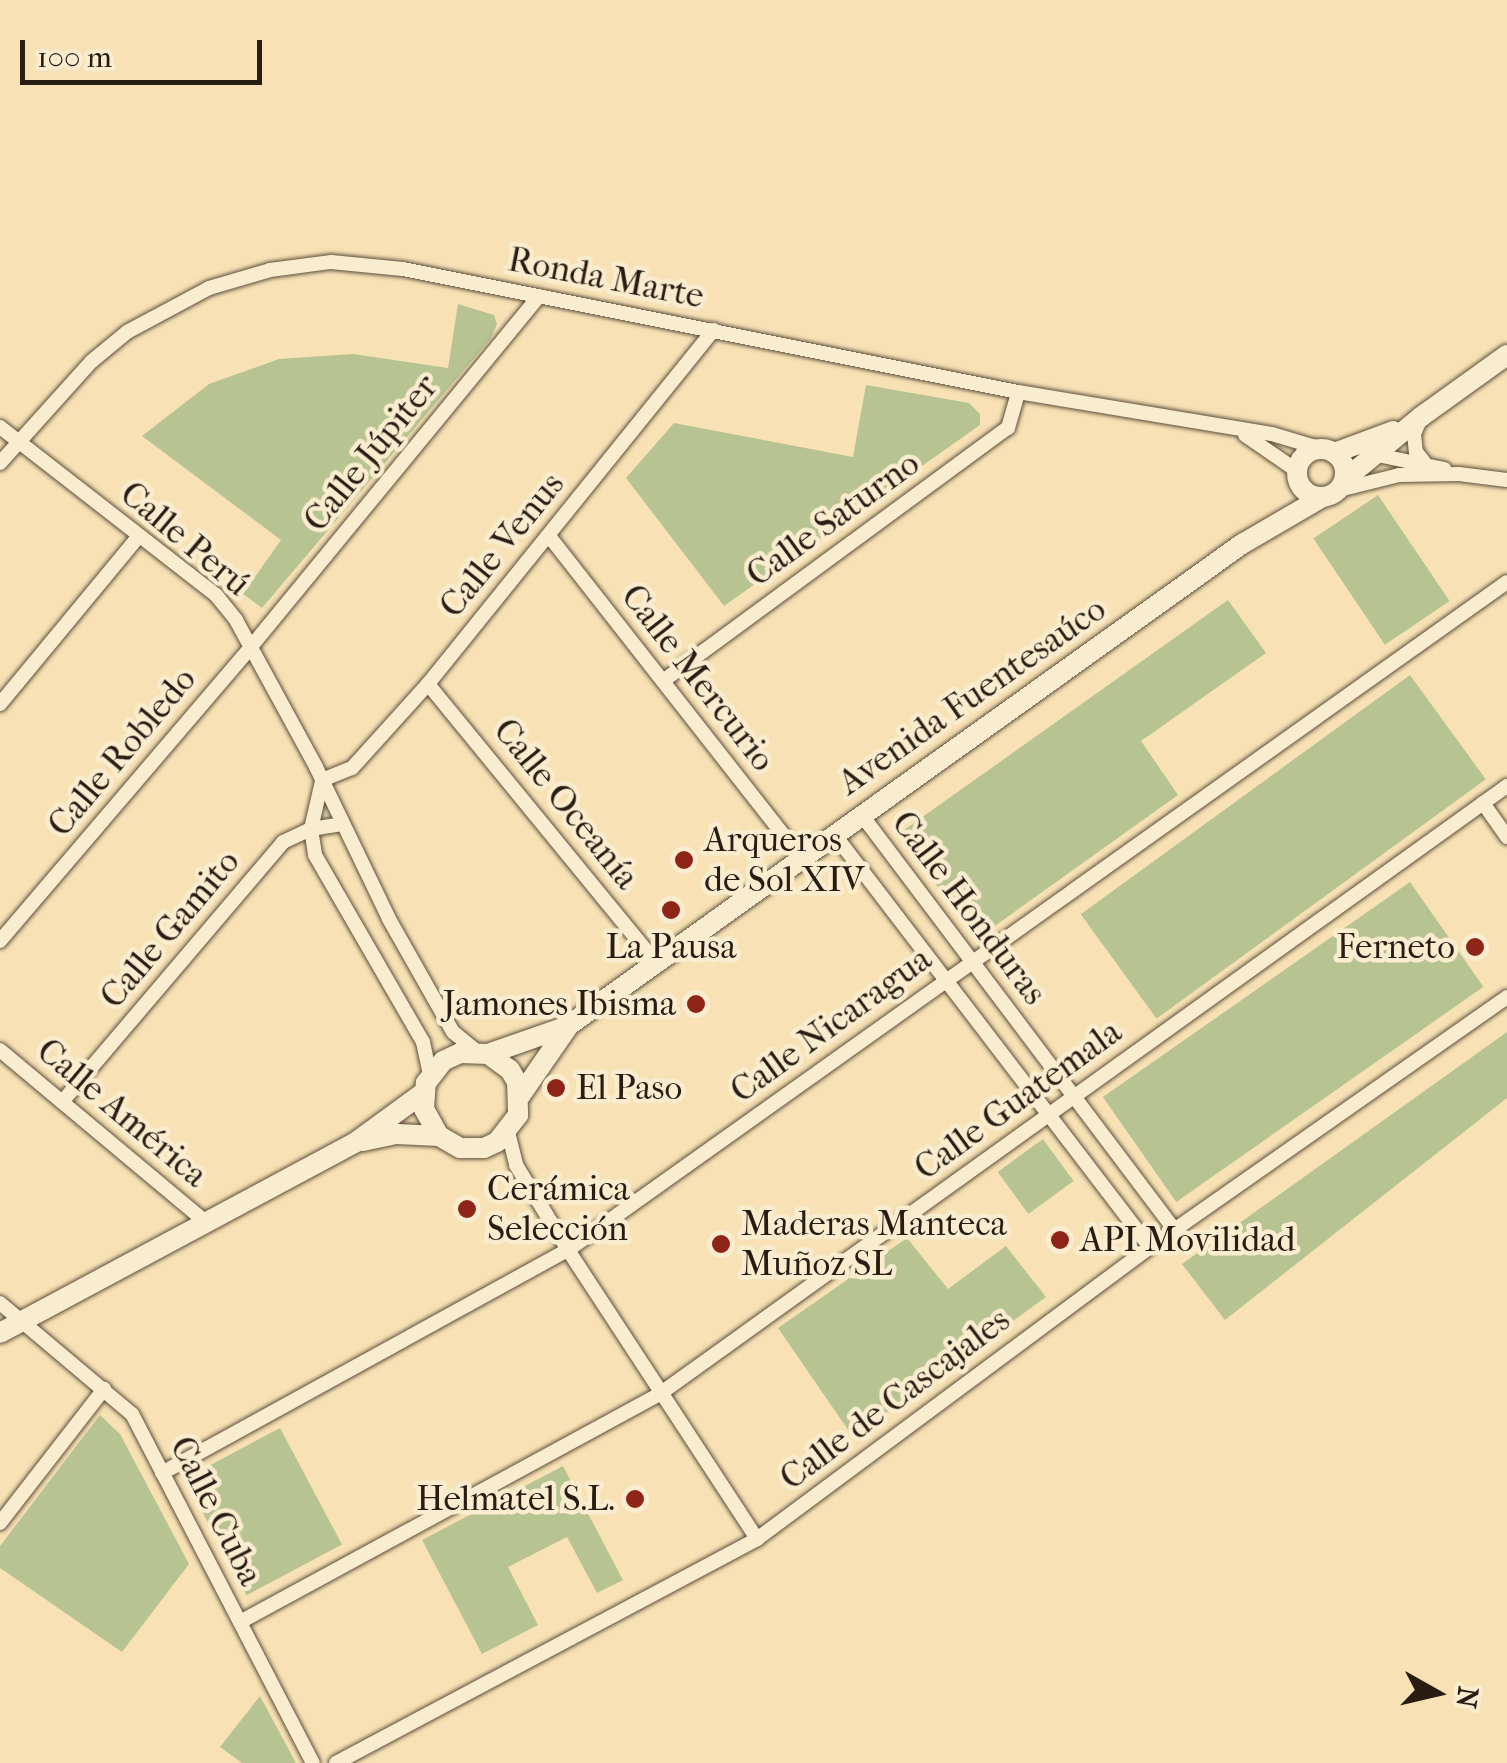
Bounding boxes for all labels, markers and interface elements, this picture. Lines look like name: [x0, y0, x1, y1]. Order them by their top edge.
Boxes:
scale bar: [25, 20, 268, 82]
text: 100 m: [37, 40, 112, 75]
street label: Ronda Marte: [505, 238, 707, 318]
street label: Calle Júpiter: [295, 366, 447, 540]
street label: Calle Saturno: [739, 442, 927, 596]
street label: Calle Venus: [431, 464, 573, 626]
street label: Calle Perú: [112, 473, 258, 605]
street label: Calle Mercurio: [612, 576, 784, 780]
street label: Avenida Fuentesaúco: [830, 588, 1114, 804]
street label: Calle Robledo: [39, 659, 205, 845]
street label: Calle Oceanía: [484, 710, 648, 898]
street label: Calle Honduras: [883, 803, 1055, 1013]
place label: Arqueros de Sol XIV: [704, 819, 864, 901]
street label: Calle Gamito: [92, 841, 248, 1017]
marker: Arqueros de Sol XIV: [673, 849, 695, 871]
marker: La Pausa: [660, 899, 682, 921]
place label: La Pausa: [606, 926, 736, 968]
place label: Ferneto: [1336, 926, 1455, 968]
marker: Ferneto: [1464, 936, 1486, 958]
street label: Calle Nicaragua: [722, 938, 940, 1112]
place label: Jamones Ibisma: [443, 983, 676, 1025]
marker: Jamones Ibisma: [685, 993, 707, 1015]
street label: Calle Guatemala: [906, 1011, 1130, 1189]
street label: Calle América: [28, 1030, 216, 1196]
place label: El Paso: [576, 1067, 682, 1109]
marker: El Paso: [545, 1077, 567, 1099]
place label: Cerámica Selección: [487, 1168, 630, 1250]
marker: Cerámica Selección: [456, 1198, 478, 1220]
place label: Maderas Manteca Muñoz SL: [741, 1203, 1007, 1285]
place label: API Movilidad: [1080, 1219, 1295, 1261]
marker: API Movilidad: [1049, 1229, 1071, 1251]
marker: Maderas Manteca Muñoz SL: [710, 1233, 732, 1255]
street label: Calle de Cascajales: [772, 1299, 1018, 1499]
street label: Calle Cuba: [161, 1430, 271, 1592]
place label: Helmatel S.L.: [416, 1478, 615, 1520]
marker: Helmatel S.L.: [624, 1488, 646, 1510]
north arrow: [1387, 1643, 1487, 1743]
text: N: [1449, 1684, 1485, 1710]

